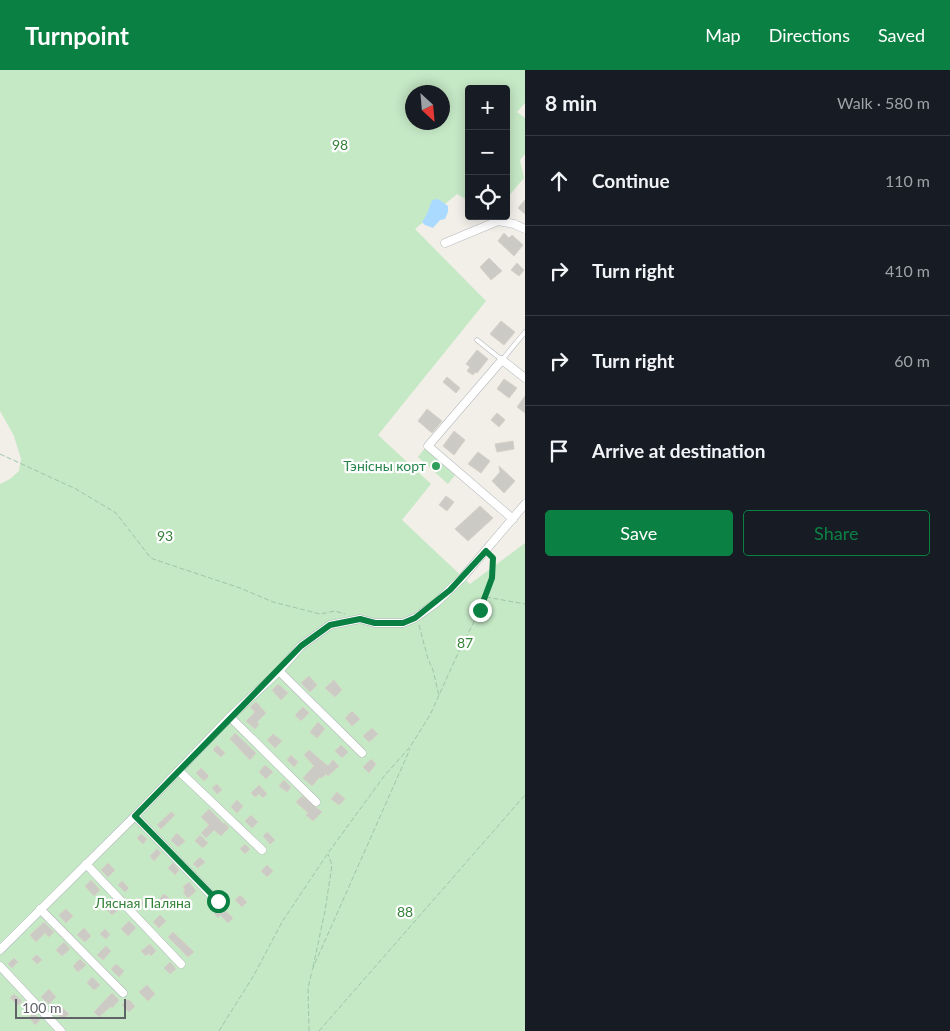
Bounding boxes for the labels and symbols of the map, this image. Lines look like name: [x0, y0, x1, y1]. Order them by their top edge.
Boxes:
north arrow: [405, 85, 450, 130]
park label: 98: [332, 136, 348, 153]
place label: Тэнісны корт: [343, 457, 426, 474]
marker: Тэнісны корт: [430, 460, 442, 472]
park label: 93: [157, 527, 173, 544]
route end: [469, 599, 492, 622]
park label: 87: [457, 634, 473, 651]
route start: [207, 890, 230, 913]
park label: Лясная Паляна: [94, 894, 191, 911]
park label: 88: [397, 903, 413, 920]
scale bar: [15, 996, 126, 1019]

